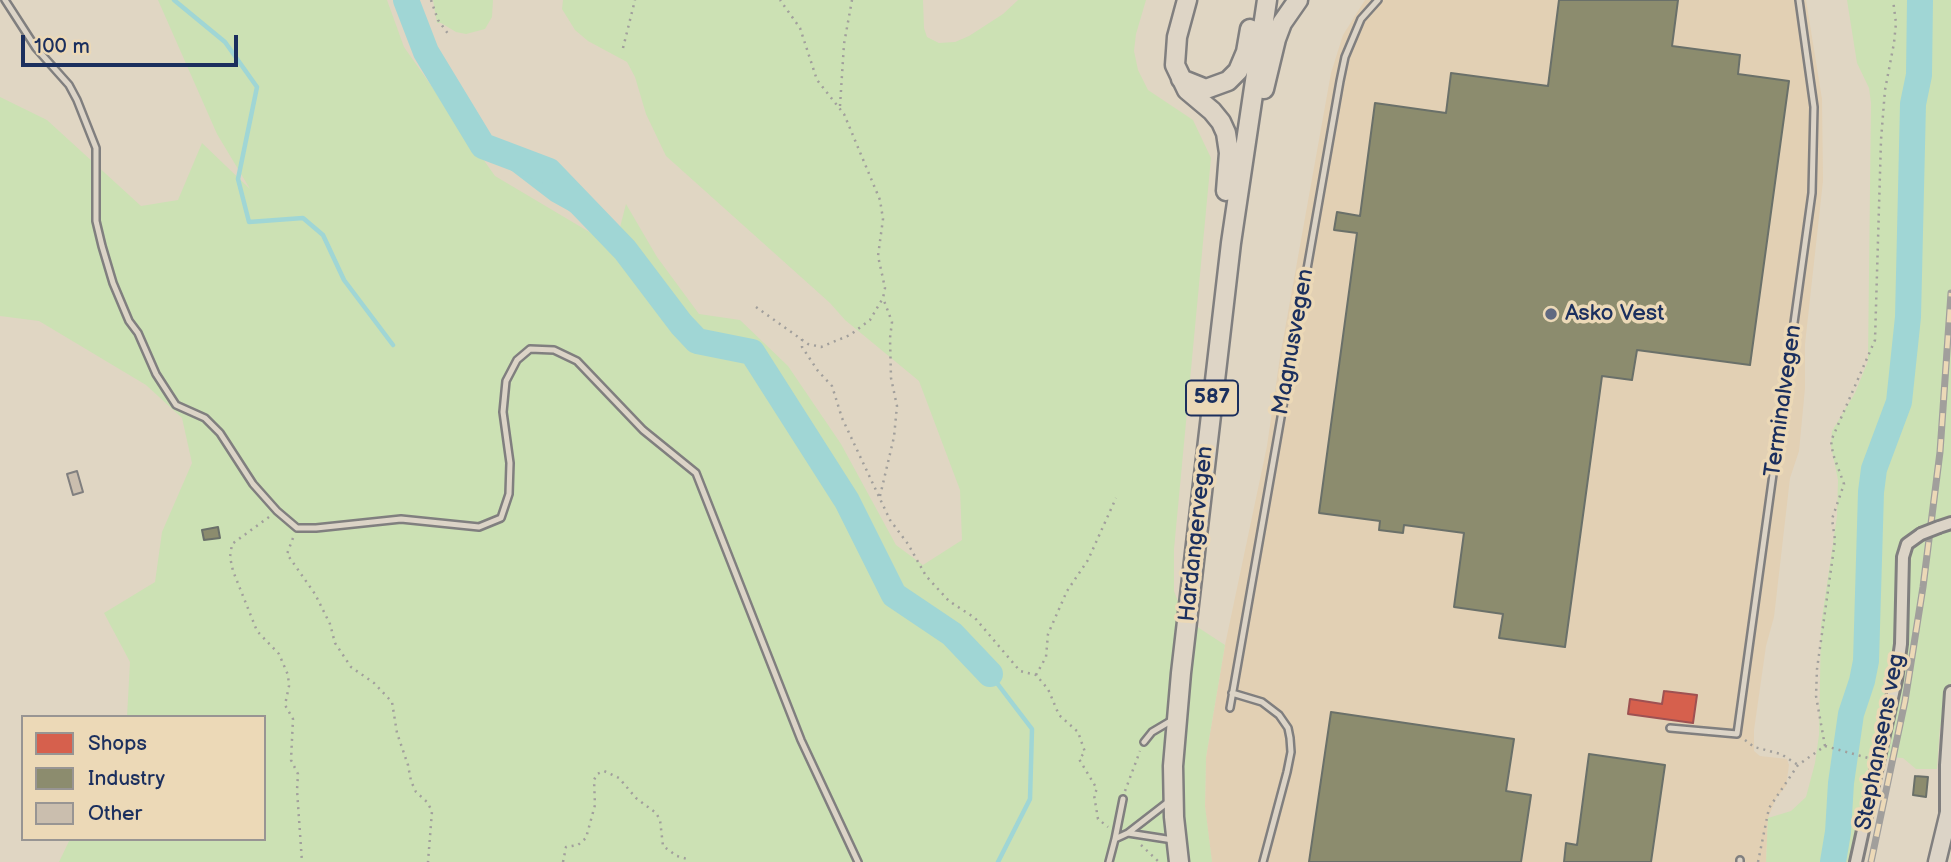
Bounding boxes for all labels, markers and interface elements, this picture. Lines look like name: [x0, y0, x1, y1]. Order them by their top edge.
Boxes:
scale bar: [24, 21, 242, 65]
text: 100 m: [34, 34, 90, 59]
street label: Magnusvegen: [1268, 267, 1320, 417]
place label: Asko Vest: [1565, 300, 1664, 328]
marker: Asko Vest: [1543, 306, 1559, 322]
street label: Terminalvegen: [1760, 323, 1808, 479]
road number: 587: [1186, 380, 1238, 416]
street label: Hardangervegen: [1174, 445, 1220, 623]
street label: Stephansens veg: [1850, 651, 1912, 833]
legend: [21, 715, 266, 841]
text: Shops: [88, 731, 147, 756]
text: Industry: [88, 766, 165, 791]
text: Other: [88, 801, 142, 826]

